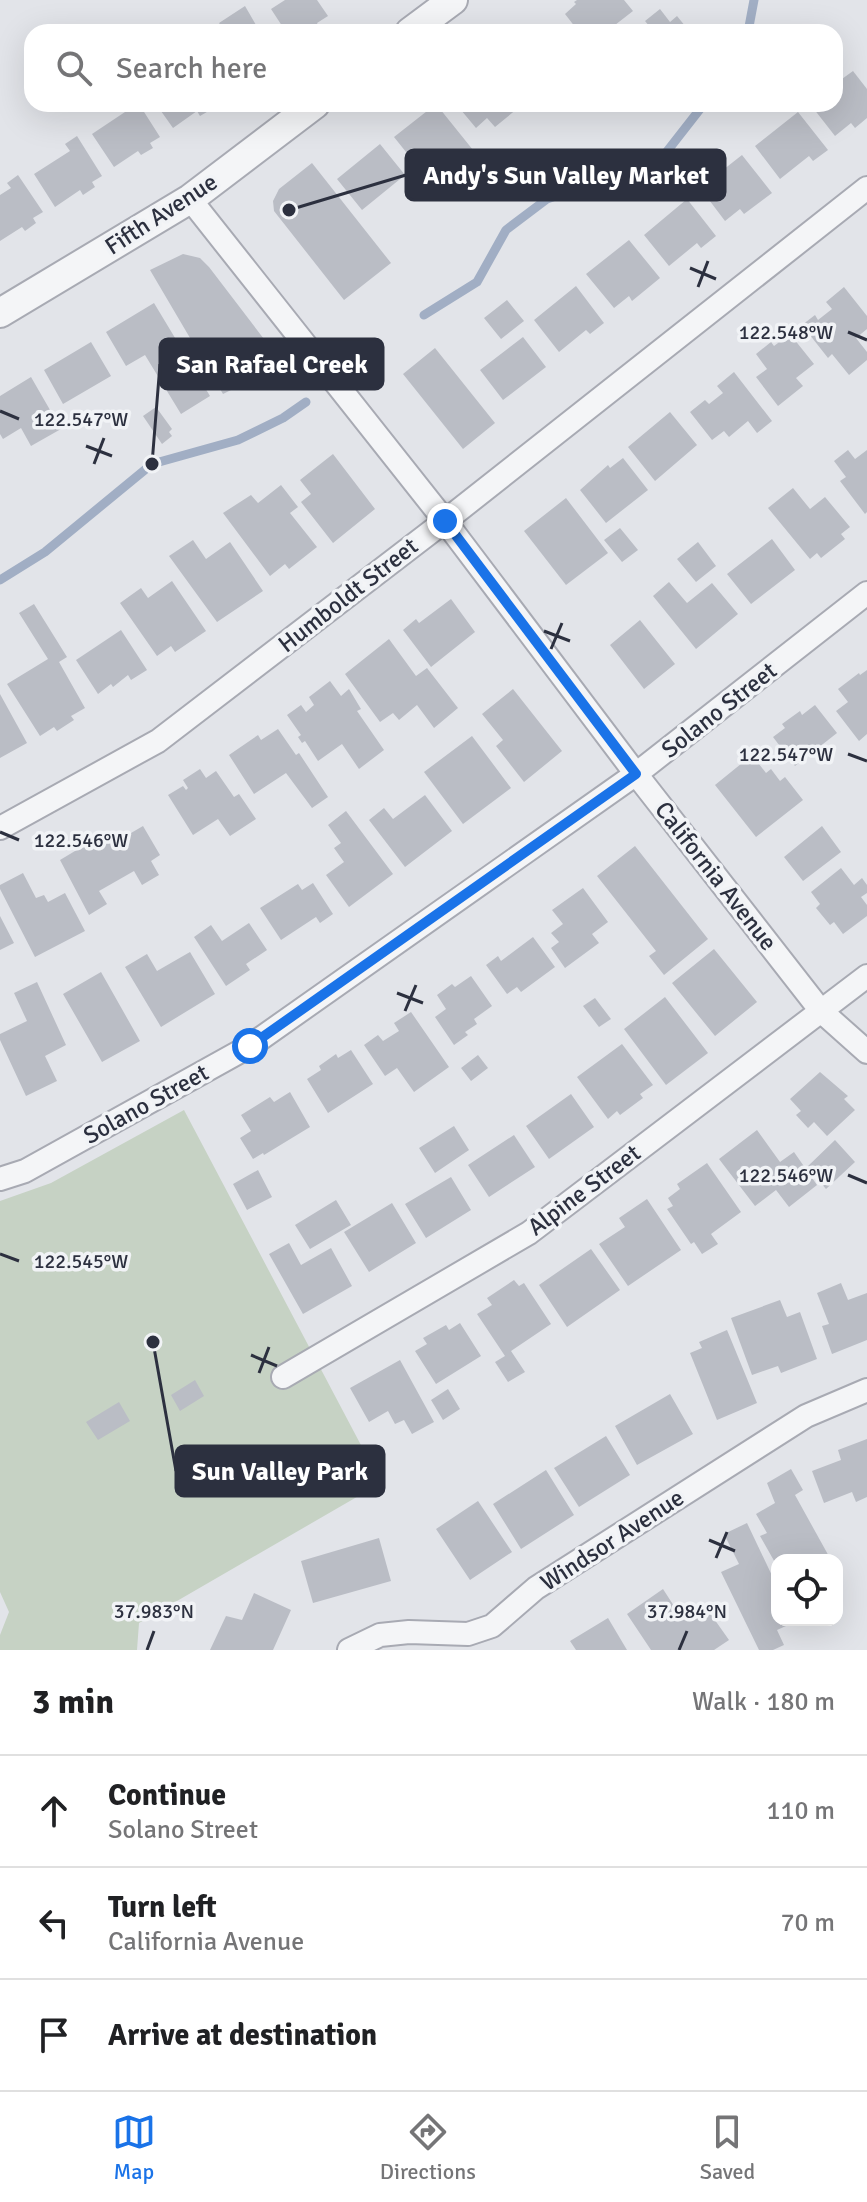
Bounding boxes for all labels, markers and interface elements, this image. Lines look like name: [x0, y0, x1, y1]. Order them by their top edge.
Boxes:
search box: [24, 24, 843, 112]
icon: search: [52, 46, 96, 90]
text: Search here: [116, 50, 267, 87]
callout: Andy's Sun Valley Market: [406, 150, 725, 200]
text: Andy's Sun Valley Market: [423, 160, 709, 192]
street label: Fifth Avenue: [99, 167, 223, 261]
text: 122.548°W: [739, 320, 833, 345]
callout: San Rafael Creek: [160, 339, 383, 389]
text: San Rafael Creek: [176, 349, 368, 381]
text: 122.547°W: [34, 407, 128, 432]
route end: [427, 503, 463, 539]
street label: Humboldt Street: [272, 531, 424, 659]
street label: Solano Street: [655, 656, 783, 764]
text: 122.547°W: [739, 742, 833, 767]
street label: California Avenue: [648, 795, 784, 957]
text: 122.546°W: [34, 828, 128, 853]
route start: [232, 1028, 268, 1064]
street label: Solano Street: [78, 1057, 214, 1151]
street label: Alpine Street: [522, 1138, 646, 1242]
text: 122.546°W: [739, 1163, 833, 1188]
text: 122.545°W: [34, 1249, 128, 1274]
callout: Sun Valley Park: [176, 1446, 384, 1496]
text: Sun Valley Park: [192, 1456, 368, 1488]
street label: Windsor Avenue: [535, 1483, 689, 1597]
map controls: [771, 1554, 843, 1626]
button: locate: [771, 1554, 843, 1626]
text: 37.983°N: [114, 1599, 194, 1624]
text: 37.984°N: [647, 1599, 727, 1624]
text: 3 min: [32, 1681, 114, 1723]
text: Walk · 180 m: [692, 1686, 835, 1718]
text: Continue: [108, 1777, 226, 1814]
icon: ahead: [32, 1789, 76, 1833]
text: 110 m: [766, 1795, 835, 1827]
text: Solano Street: [108, 1814, 258, 1846]
text: Turn left: [108, 1889, 217, 1926]
icon: left: [32, 1901, 76, 1945]
text: 70 m: [780, 1907, 835, 1939]
text: California Avenue: [108, 1926, 304, 1958]
icon: arrive: [32, 2013, 76, 2057]
text: Arrive at destination: [108, 2017, 377, 2054]
tab: Map: [112, 2110, 156, 2185]
tab: Directions: [380, 2110, 476, 2185]
tab: Saved: [700, 2110, 755, 2185]

